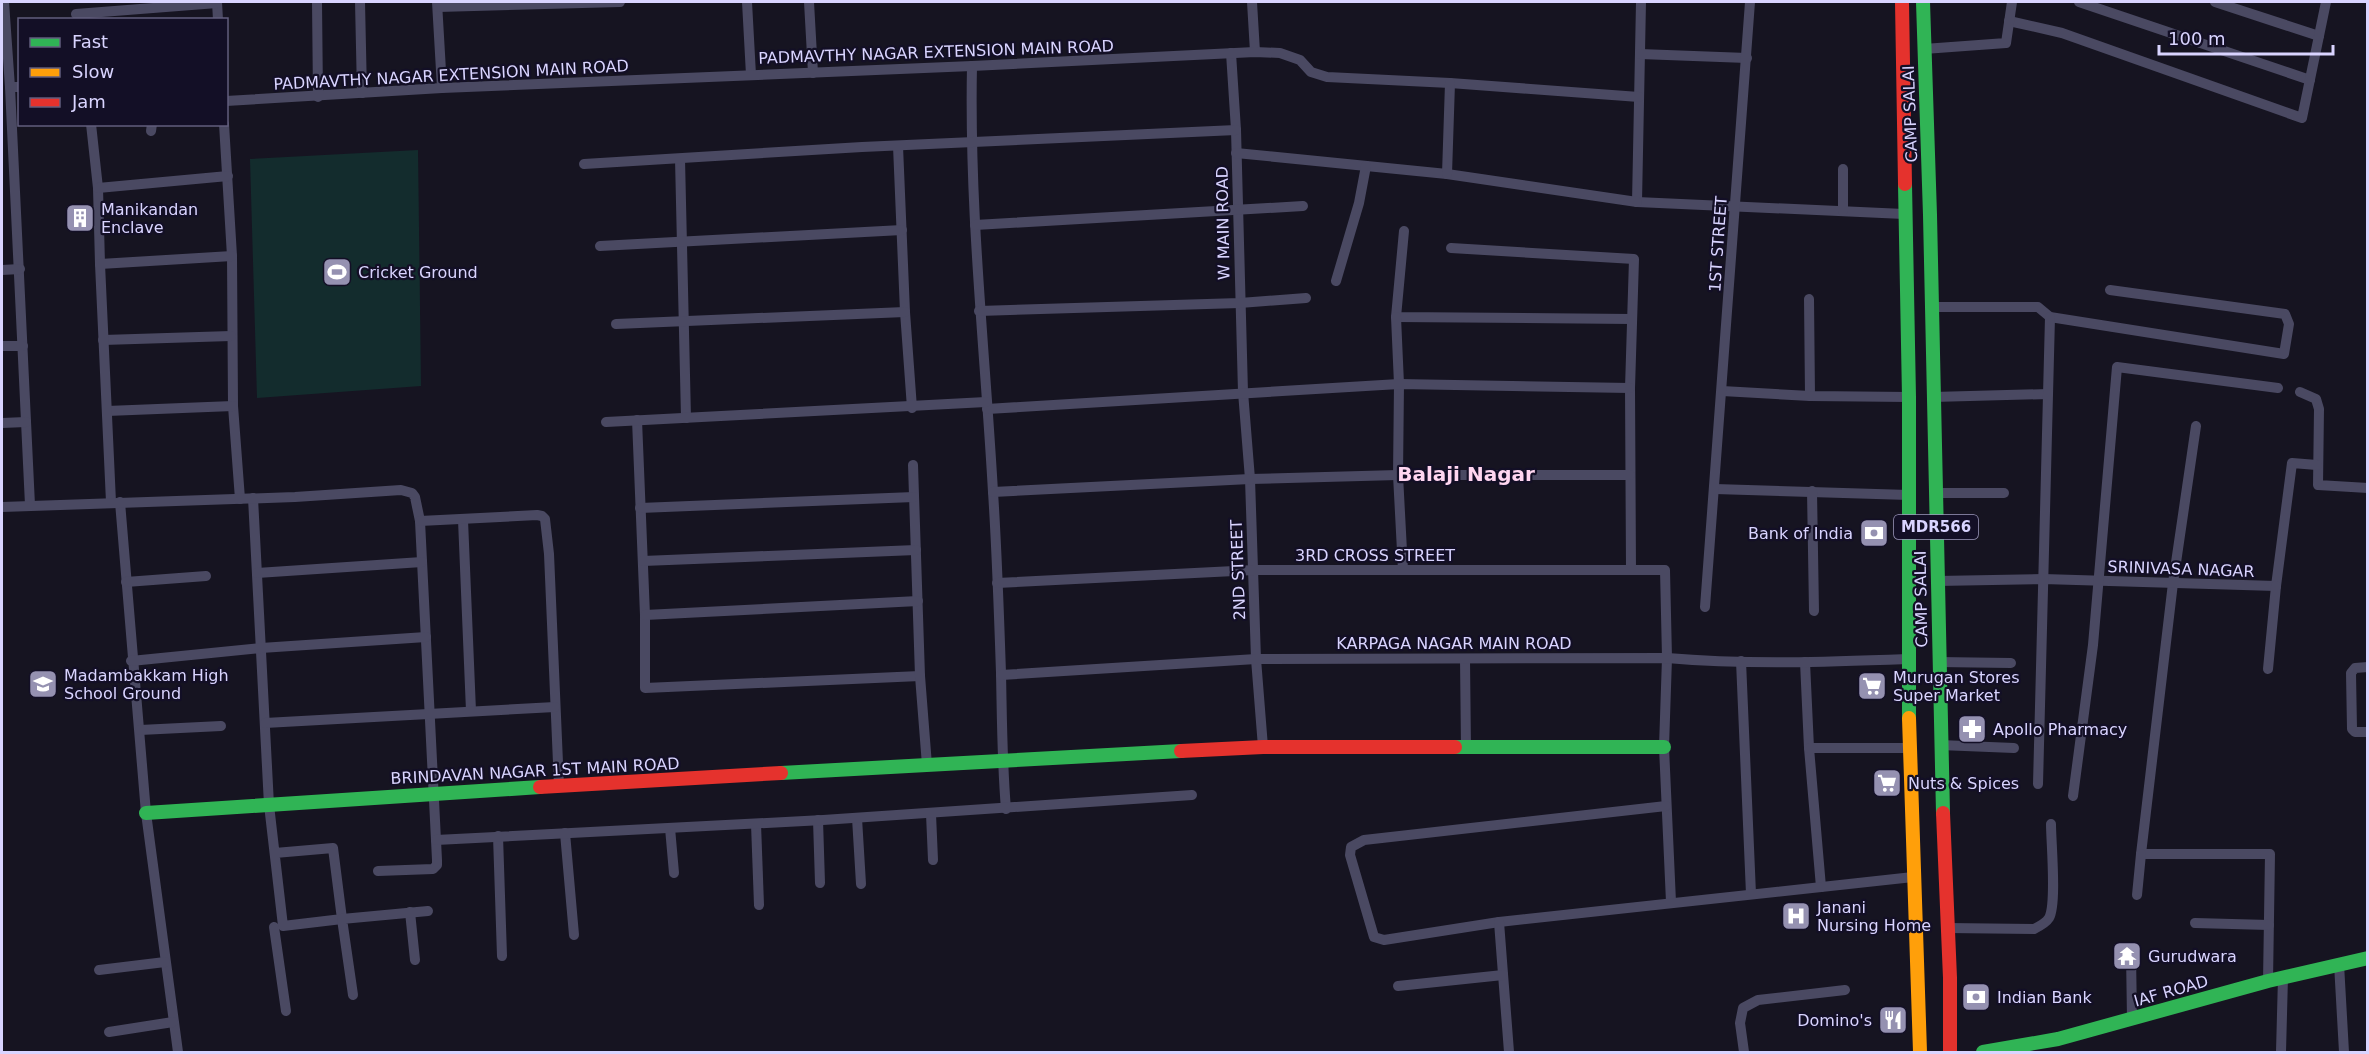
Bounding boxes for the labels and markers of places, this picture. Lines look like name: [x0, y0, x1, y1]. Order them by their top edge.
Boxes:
place label: Manikandan Enclave: [101, 200, 198, 237]
building icon: Manikandan Enclave: [64, 202, 96, 234]
sports icon: Cricket Ground: [321, 256, 353, 288]
place label: Cricket Ground: [358, 263, 478, 282]
bank icon: Bank of India: [1858, 517, 1890, 549]
place label: Bank of India: [1748, 524, 1853, 543]
place label: Madambakkam High School Ground: [64, 666, 229, 703]
school or university icon: Madambakkam High School Ground: [27, 668, 59, 700]
place label: Murugan Stores Super Market: [1893, 668, 2019, 705]
supermarket icon: Murugan Stores Super Market: [1856, 670, 1888, 702]
pharmacy icon: Apollo Pharmacy: [1956, 713, 1988, 745]
place label: Apollo Pharmacy: [1993, 720, 2127, 739]
supermarket icon: Nuts & Spices: [1871, 767, 1903, 799]
place label: Nuts & Spices: [1908, 774, 2019, 793]
place label: Janani Nursing Home: [1816, 898, 1931, 935]
hospital icon: Janani Nursing Home: [1780, 900, 1812, 932]
temple icon: Gurudwara: [2111, 940, 2143, 972]
place label: Gurudwara: [2148, 947, 2237, 966]
bank icon: Indian Bank: [1960, 981, 1992, 1013]
place label: Indian Bank: [1997, 988, 2092, 1007]
restaurant icon: Domino's: [1877, 1004, 1909, 1036]
place label: Domino's: [1797, 1011, 1872, 1030]

